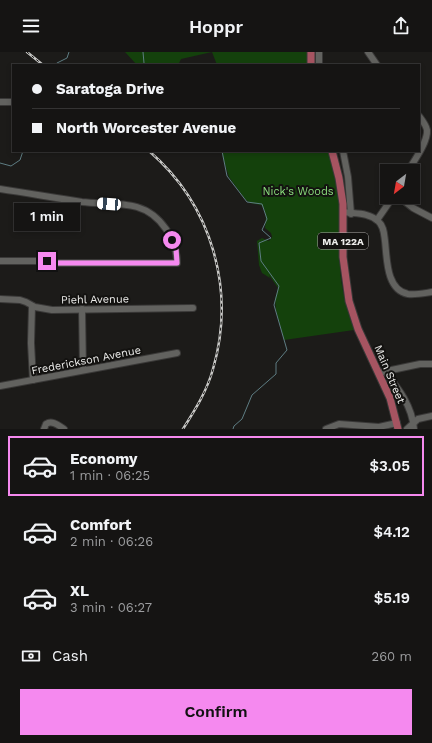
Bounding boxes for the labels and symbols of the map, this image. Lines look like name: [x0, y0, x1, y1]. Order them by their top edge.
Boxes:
north arrow: [380, 164, 420, 204]
park label: Nick's Woods: [262, 185, 334, 198]
car: [97, 197, 121, 211]
callout: 1 min: [14, 203, 80, 231]
route start: [163, 231, 181, 249]
road number: MA 122A: [318, 233, 368, 249]
route end: [38, 252, 56, 270]
street label: Piehl Avenue: [61, 292, 129, 307]
street label: Frederickson Avenue: [30, 343, 142, 377]
street label: Main Street: [371, 343, 408, 406]

